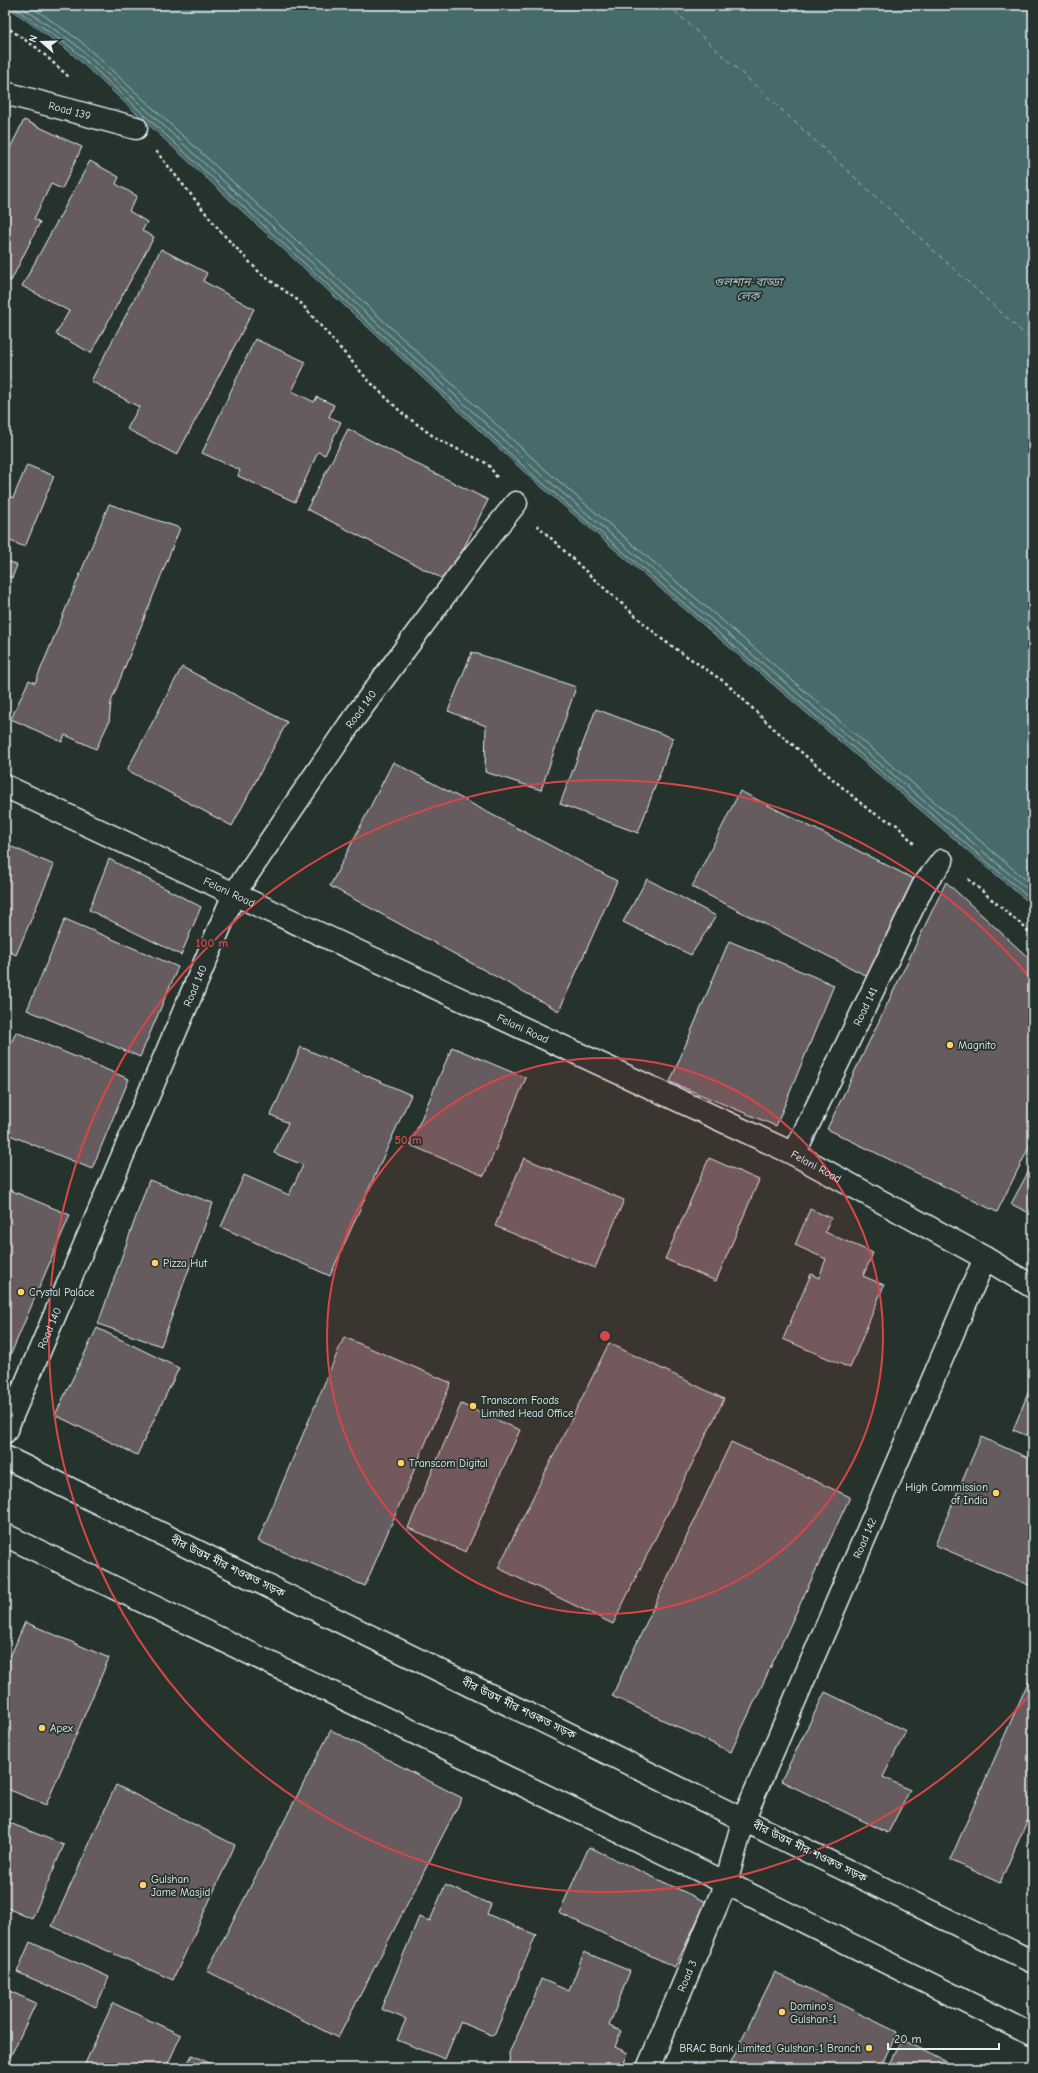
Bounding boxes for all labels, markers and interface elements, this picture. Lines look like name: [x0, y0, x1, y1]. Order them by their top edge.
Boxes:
north arrow: [22, 22, 62, 62]
text: N: [26, 33, 40, 44]
street label: Road 139: [47, 99, 92, 123]
water label: গুলশান-বাড্ডা লেক: [714, 275, 785, 303]
street label: Road 140: [343, 688, 379, 731]
street label: Felani Road: [201, 875, 257, 910]
text: 100 m: [196, 936, 228, 950]
street label: Road 140: [181, 963, 210, 1009]
street label: Road 141: [851, 985, 880, 1028]
street label: Felani Road: [495, 1011, 551, 1046]
place label: Magnito: [958, 1039, 996, 1052]
marker: Magnito: [945, 1040, 955, 1050]
text: 50 m: [394, 1133, 422, 1147]
street label: Felani Road: [789, 1148, 844, 1186]
place label: Pizza Hut: [163, 1257, 208, 1270]
marker: Pizza Hut: [150, 1258, 160, 1268]
place label: Crystal Palace: [29, 1286, 95, 1299]
marker: Crystal Palace: [16, 1287, 26, 1297]
street label: Road 140: [35, 1305, 64, 1351]
centre of rings: [598, 1329, 612, 1343]
place label: Transcom Foods Limited Head Office: [481, 1394, 574, 1420]
marker: Transcom Foods Limited Head Office: [468, 1401, 478, 1411]
place label: Transcom Digital: [409, 1457, 488, 1470]
marker: Transcom Digital: [396, 1458, 406, 1468]
place label: High Commission of India: [905, 1481, 988, 1507]
marker: High Commission of India: [991, 1488, 1001, 1498]
street label: Road 142: [850, 1516, 879, 1561]
street label: বীর উত্তম মীর শওকত সড়ক: [168, 1533, 287, 1600]
street label: বীর উত্তম মীর শওকত সড়ক: [459, 1675, 578, 1742]
place label: Apex: [50, 1722, 74, 1735]
marker: Apex: [37, 1723, 47, 1733]
street label: বীর উত্তম মীর শওকত সড়ক: [750, 1818, 869, 1885]
place label: Gulshan Jame Masjid: [151, 1873, 211, 1899]
marker: Gulshan Jame Masjid: [138, 1880, 148, 1890]
street label: Road 3: [675, 1958, 700, 1994]
place label: Domino's Gulshan-1: [790, 2000, 837, 2026]
marker: Domino's Gulshan-1: [777, 2007, 787, 2017]
scale bar: [888, 2025, 999, 2051]
text: 20 m: [894, 2032, 922, 2046]
place label: BRAC Bank Limited, Gulshan-1 Branch: [680, 2042, 861, 2055]
marker: BRAC Bank Limited, Gulshan-1 Branch: [864, 2043, 874, 2053]

